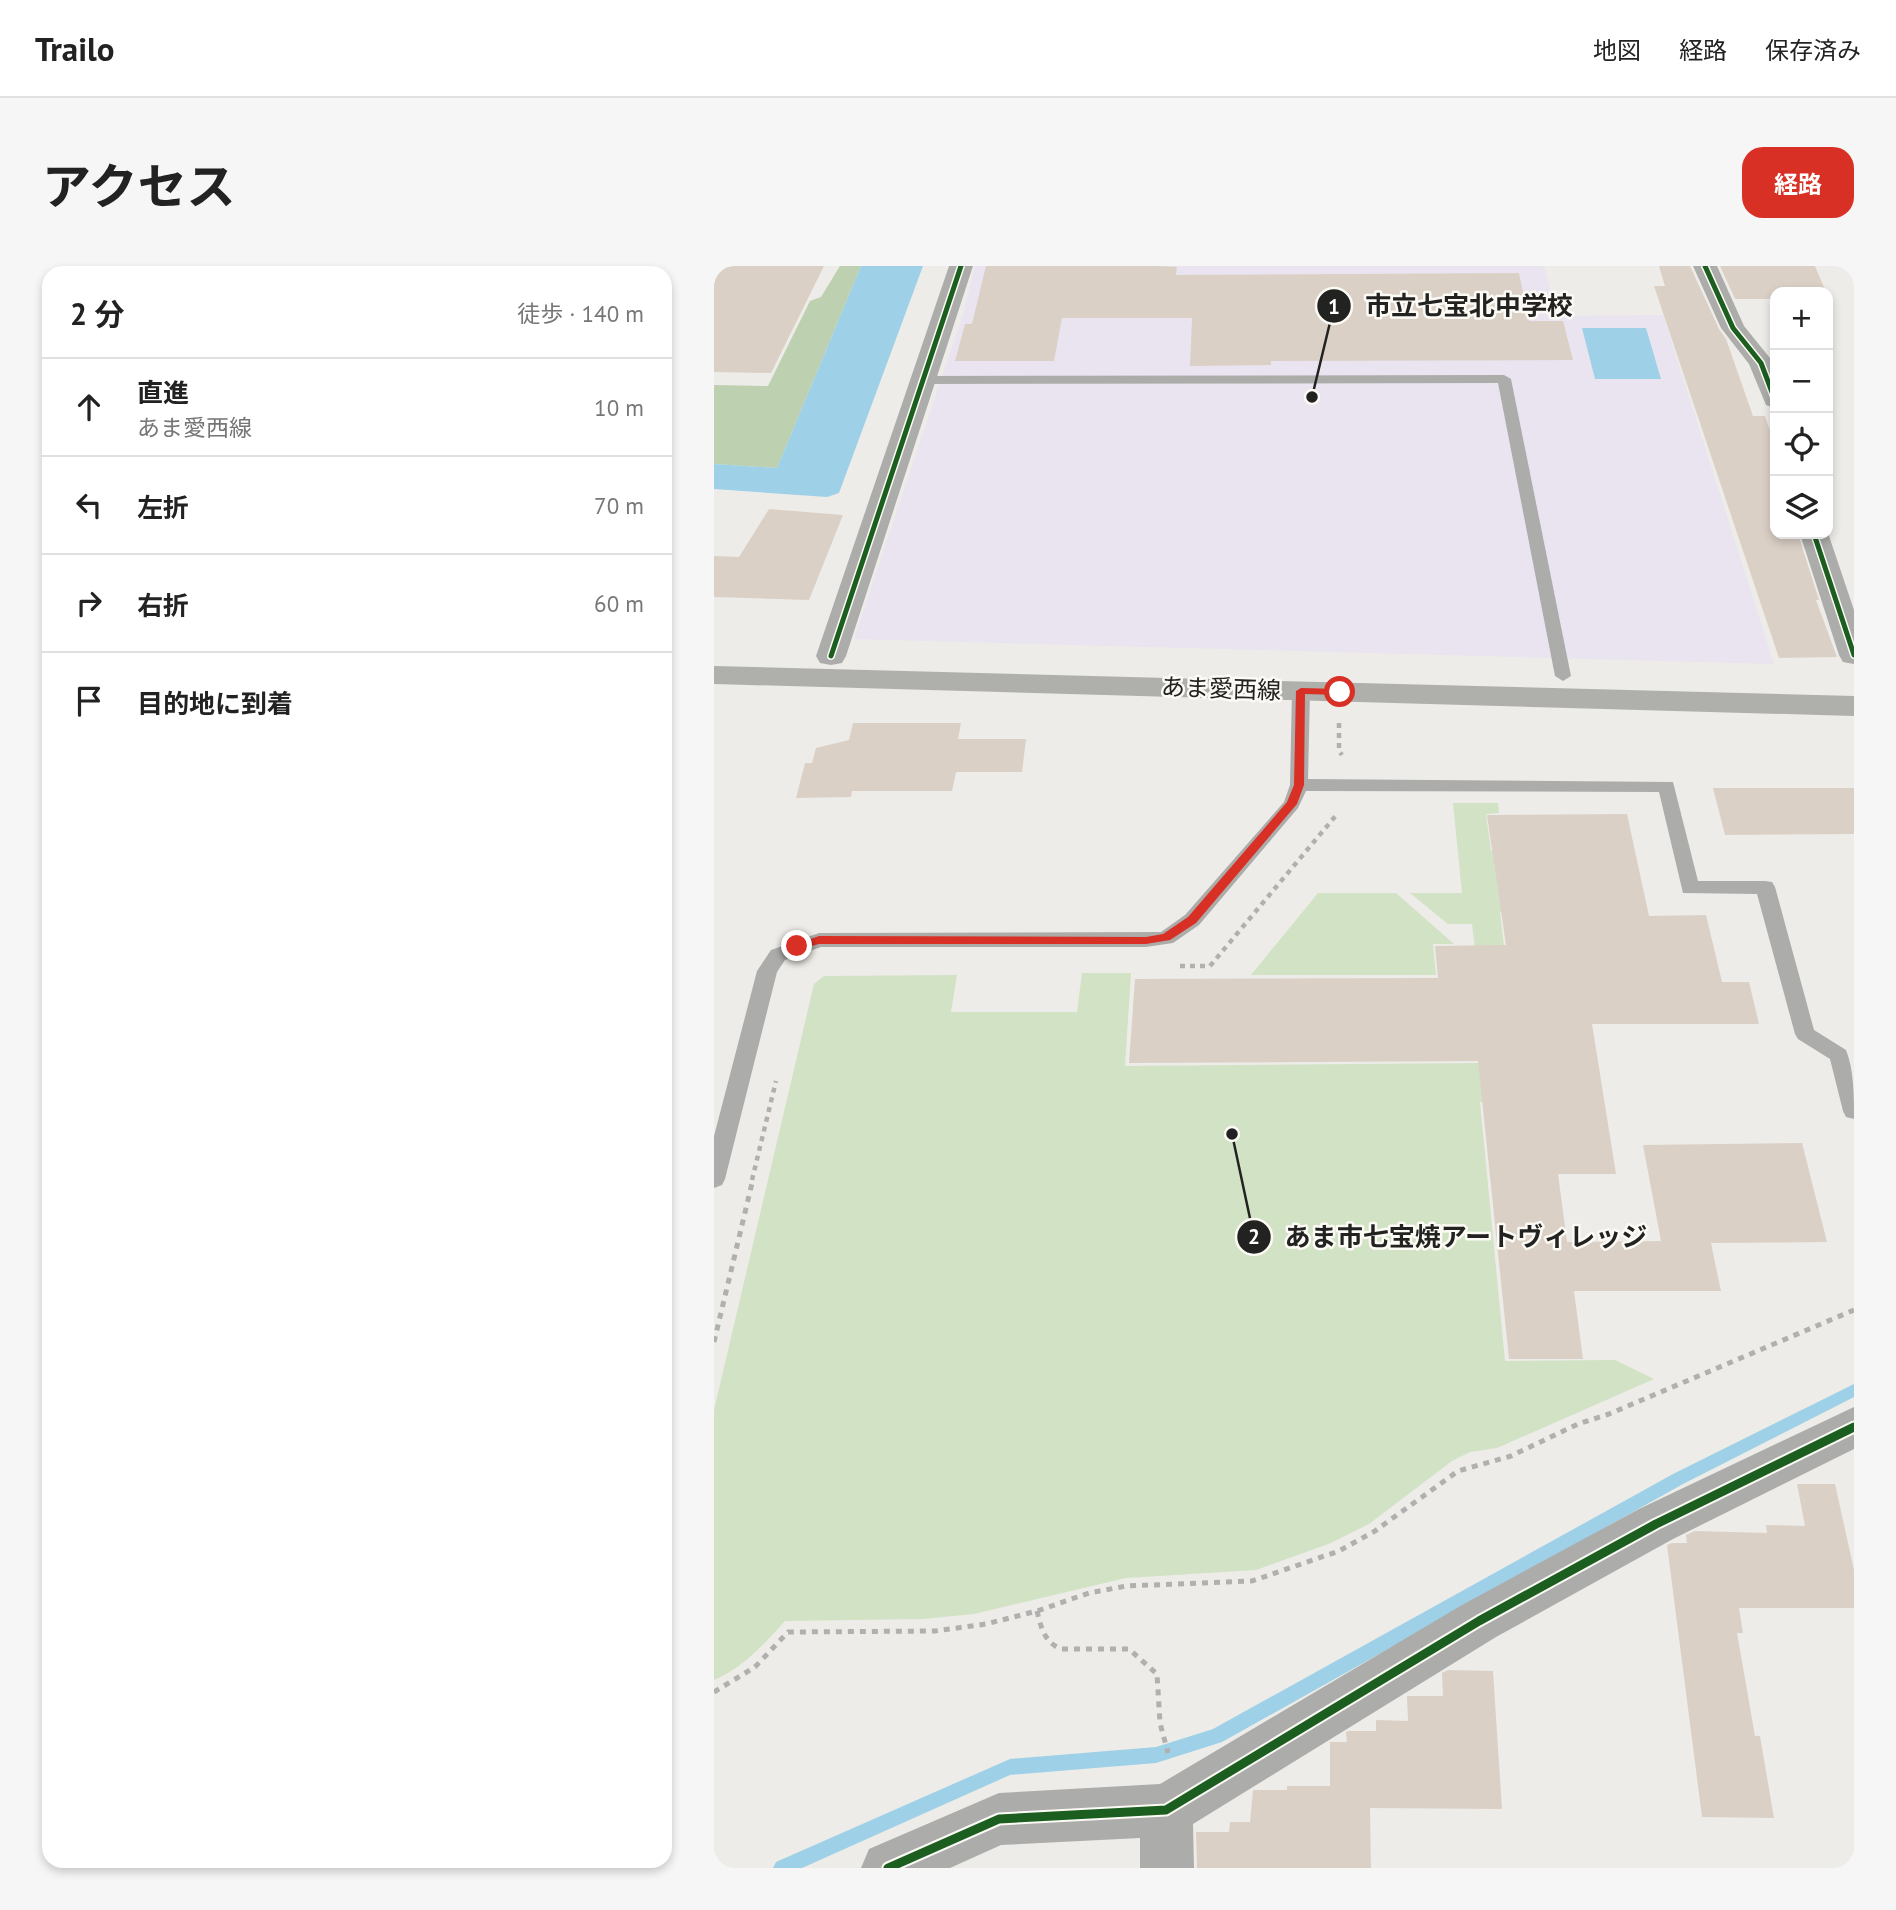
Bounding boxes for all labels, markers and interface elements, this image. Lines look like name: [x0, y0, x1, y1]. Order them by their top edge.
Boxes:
text: Trailo: [35, 27, 115, 70]
text: 地図: [1593, 35, 1641, 66]
text: 経路: [1679, 35, 1727, 66]
text: 保存済み: [1765, 35, 1861, 66]
button: 経路: [1742, 147, 1854, 218]
text: アクセス: [42, 154, 236, 218]
callout: 市立七宝北中学校: [1316, 283, 1587, 330]
map controls: [1770, 287, 1833, 539]
button: +: [1770, 287, 1833, 350]
text: 市立七宝北中学校: [1365, 289, 1573, 322]
text: 1: [1328, 293, 1340, 320]
text: 2 分: [70, 294, 125, 333]
text: 徒歩 · 140 m: [517, 299, 644, 328]
button: −: [1770, 350, 1833, 413]
text: 直進: [137, 376, 189, 409]
icon: ahead: [70, 388, 108, 426]
text: 10 m: [594, 393, 644, 422]
text: あま愛西線: [137, 413, 252, 442]
button: locate: [1770, 413, 1833, 476]
button: layers: [1770, 476, 1833, 539]
icon: left: [70, 486, 108, 524]
text: 左折: [137, 491, 189, 524]
text: 70 m: [594, 491, 644, 520]
icon: right: [70, 584, 108, 622]
text: 右折: [137, 589, 189, 622]
text: 60 m: [594, 589, 644, 618]
street label: あま愛西線: [1161, 671, 1282, 706]
route start: [1324, 676, 1355, 707]
icon: arrive: [70, 682, 108, 720]
text: 目的地に到着: [137, 687, 293, 720]
route end: [781, 930, 812, 961]
callout: あま市七宝焼アートヴィレッジ: [1236, 1214, 1662, 1261]
text: あま市七宝焼アートヴィレッジ: [1285, 1220, 1647, 1253]
text: 2: [1248, 1223, 1260, 1250]

